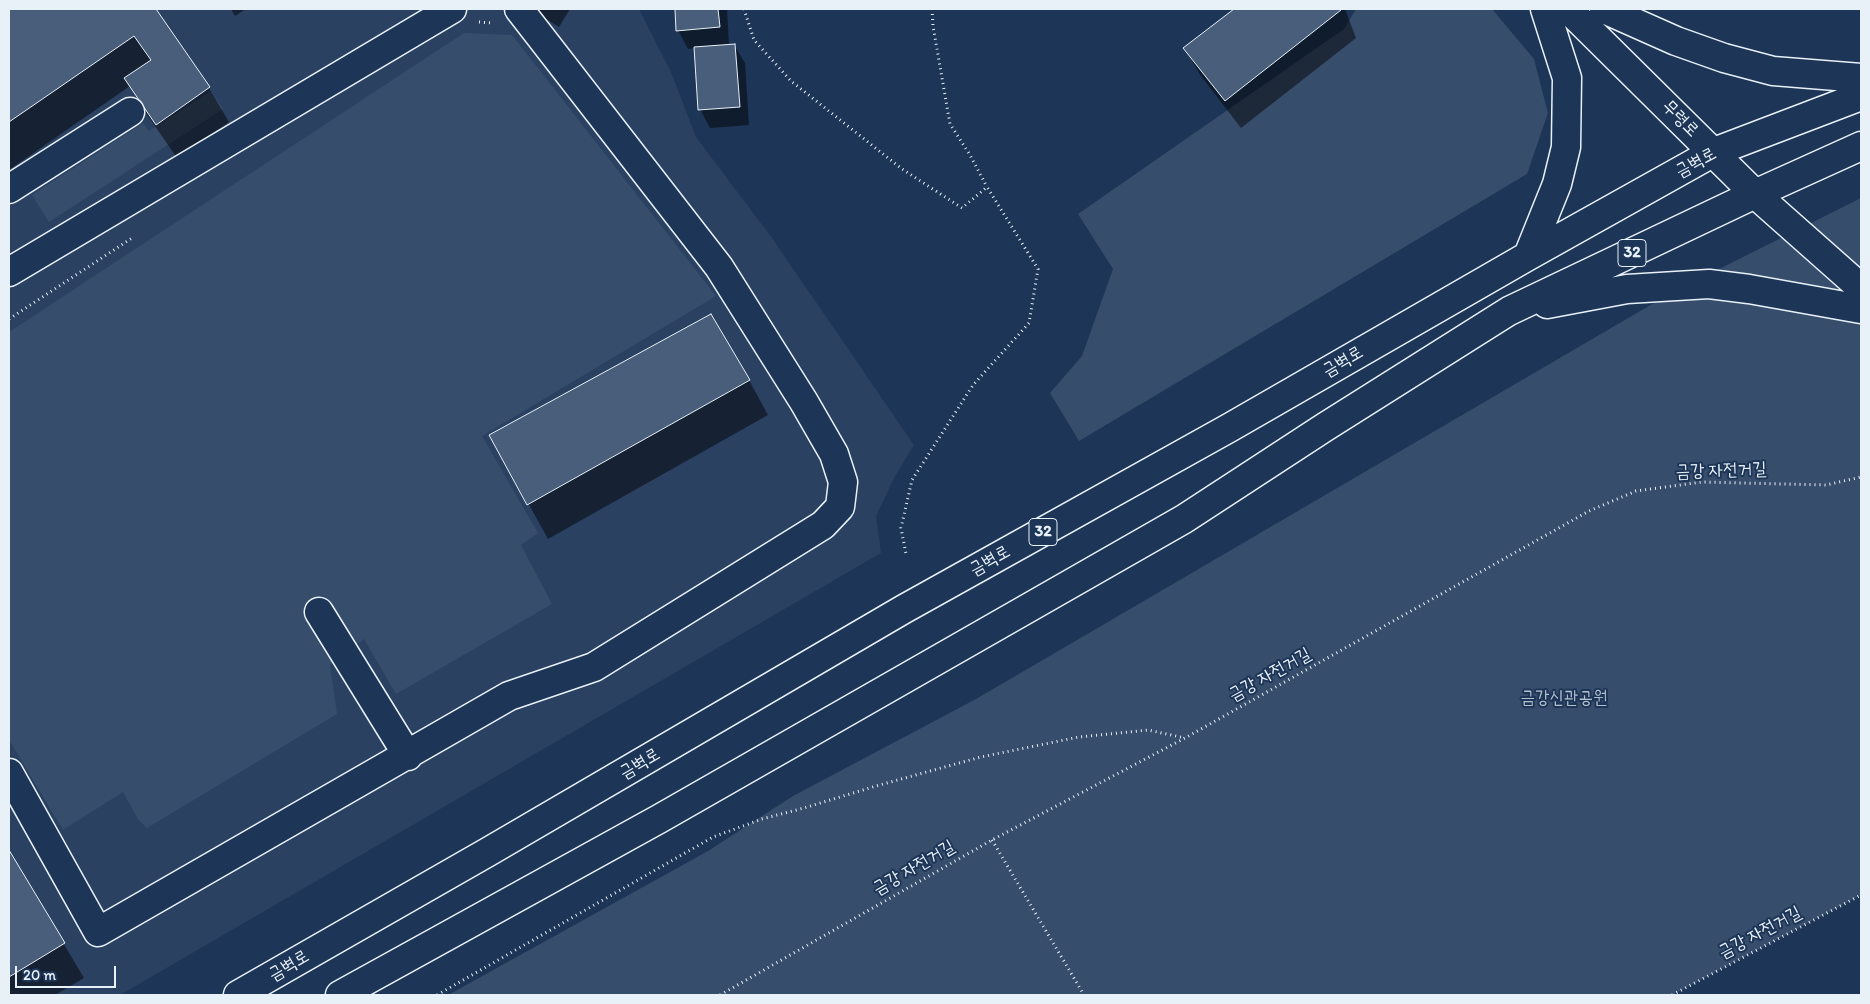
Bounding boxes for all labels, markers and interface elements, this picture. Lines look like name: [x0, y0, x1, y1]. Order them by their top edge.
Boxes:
street label: 무령로: [1657, 96, 1703, 142]
street label: 금벽로: [1672, 143, 1720, 183]
road number: 32: [1618, 240, 1646, 266]
street label: 금벽로: [1319, 342, 1367, 382]
street label: 금강 자전거길: [1675, 459, 1767, 483]
road number: 32: [1029, 518, 1057, 546]
street label: 금벽로: [966, 541, 1014, 581]
street label: 금강 자전거길: [1225, 644, 1315, 706]
park label: 금강신관공원: [1521, 687, 1607, 709]
street label: 금벽로: [616, 744, 664, 784]
street label: 금강 자전거길: [869, 836, 959, 900]
street label: 금강 자전거길: [1715, 902, 1805, 964]
street label: 금벽로: [265, 946, 313, 986]
scale bar: [18, 956, 119, 988]
text: 20 m: [23, 966, 56, 984]

